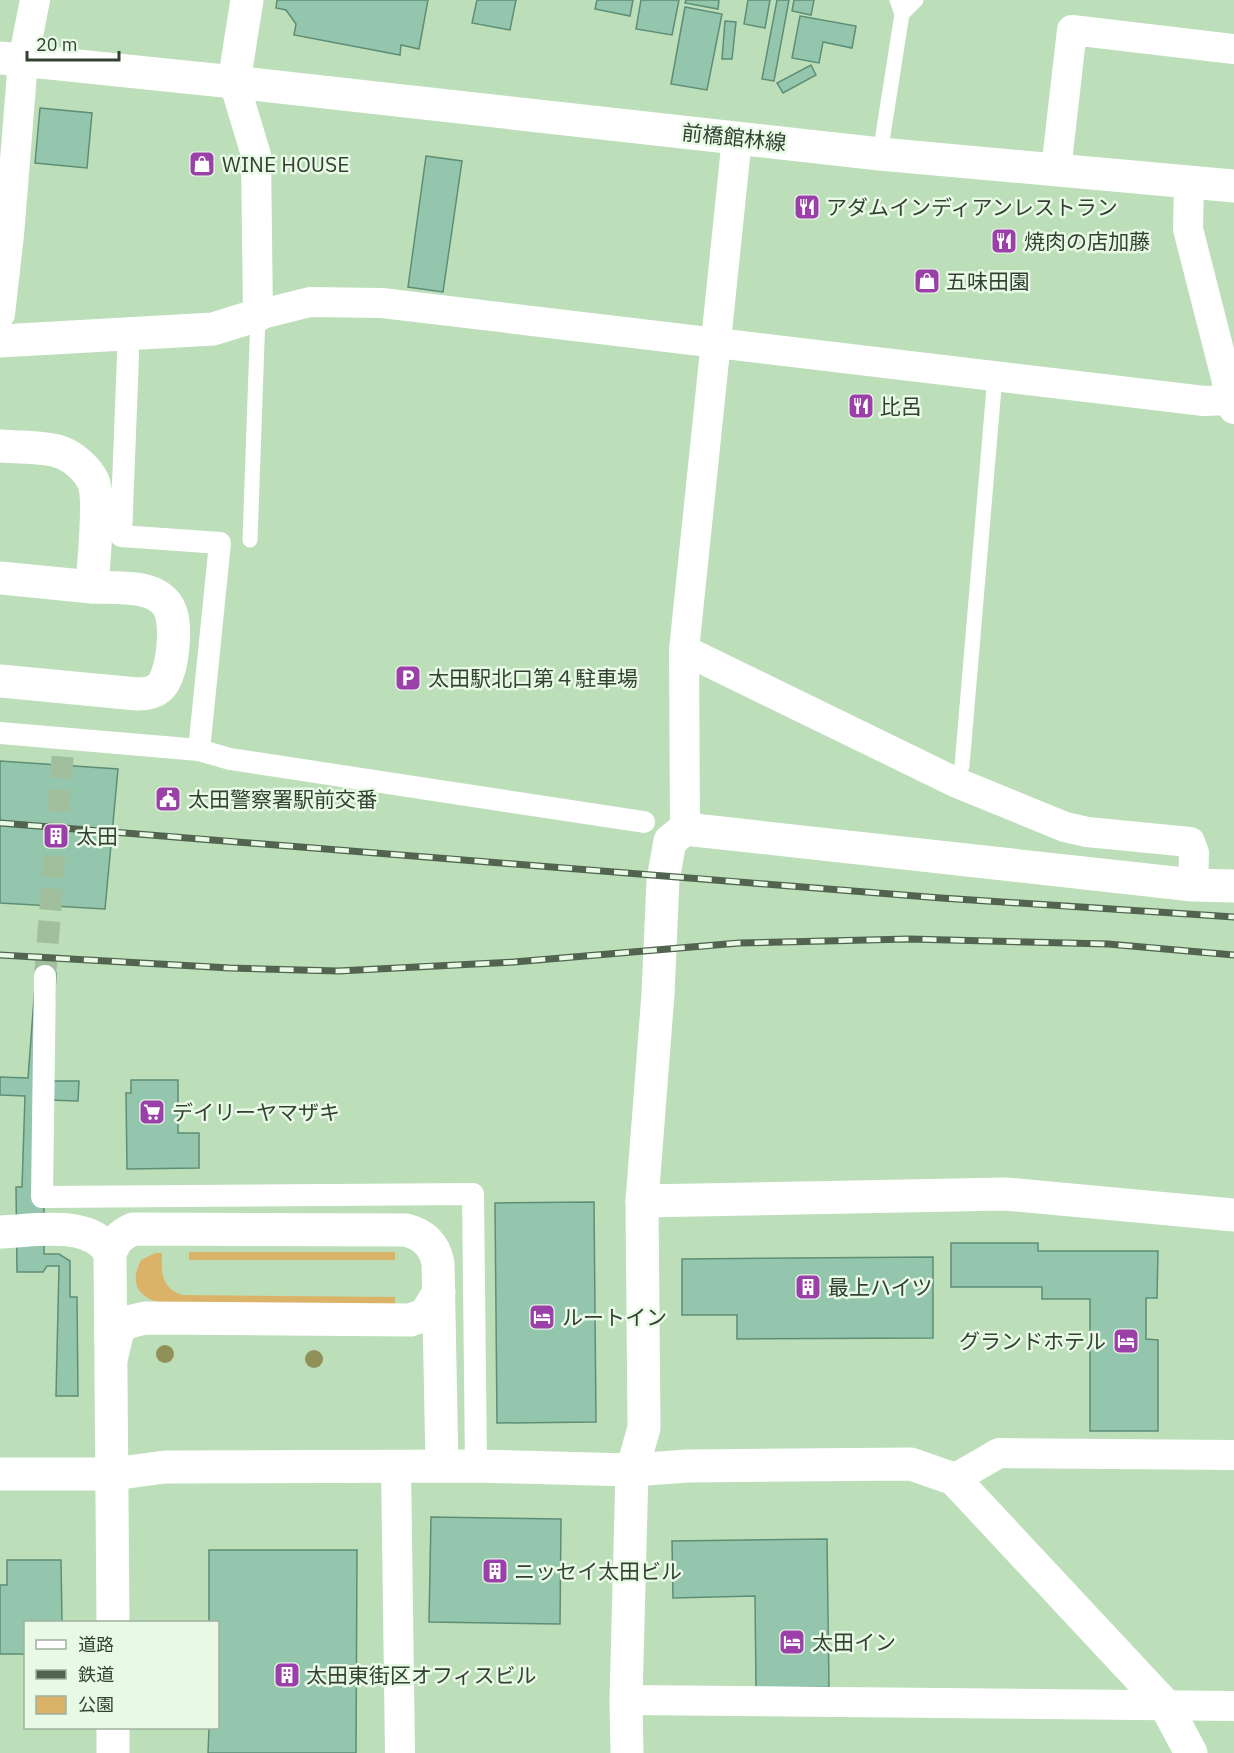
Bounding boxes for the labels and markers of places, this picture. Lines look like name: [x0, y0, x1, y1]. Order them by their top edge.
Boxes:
shop icon: WINE HOUSE: [187, 149, 217, 179]
place label: WINE HOUSE: [222, 150, 350, 178]
restaurant icon: アダムインディアンレストラン: [792, 192, 822, 222]
place label: アダムインディアンレストラン: [826, 193, 1118, 221]
restaurant icon: 焼肉の店加藤: [989, 226, 1019, 256]
place label: 焼肉の店加藤: [1024, 227, 1150, 255]
shop icon: 五味田園: [912, 266, 942, 296]
place label: 五味田園: [946, 267, 1030, 295]
restaurant icon: 比呂: [846, 391, 876, 421]
place label: 比呂: [880, 392, 922, 420]
parking icon: 太田駅北口第４駐車場: [393, 663, 423, 693]
place label: 太田駅北口第４駐車場: [428, 664, 638, 692]
public building icon: 太田警察署駅前交番: [153, 784, 183, 814]
place label: 太田警察署駅前交番: [188, 785, 377, 813]
building icon: 太田: [41, 821, 71, 851]
place label: 太田: [76, 822, 118, 850]
supermarket icon: デイリーヤマザキ: [137, 1097, 167, 1127]
place label: デイリーヤマザキ: [172, 1098, 340, 1126]
building icon: 最上ハイツ: [793, 1272, 823, 1302]
place label: 最上ハイツ: [828, 1273, 933, 1301]
hotel icon: ルートイン: [527, 1302, 557, 1332]
place label: ルートイン: [562, 1303, 667, 1331]
hotel icon: グランドホテル: [1111, 1326, 1141, 1356]
place label: グランドホテル: [959, 1327, 1106, 1355]
building icon: ニッセイ太田ビル: [480, 1556, 510, 1586]
place label: ニッセイ太田ビル: [514, 1557, 682, 1585]
hotel icon: 太田イン: [777, 1627, 807, 1657]
place label: 太田イン: [812, 1628, 896, 1656]
building icon: 太田東街区オフィスビル: [272, 1660, 302, 1690]
place label: 太田東街区オフィスビル: [306, 1661, 537, 1689]

